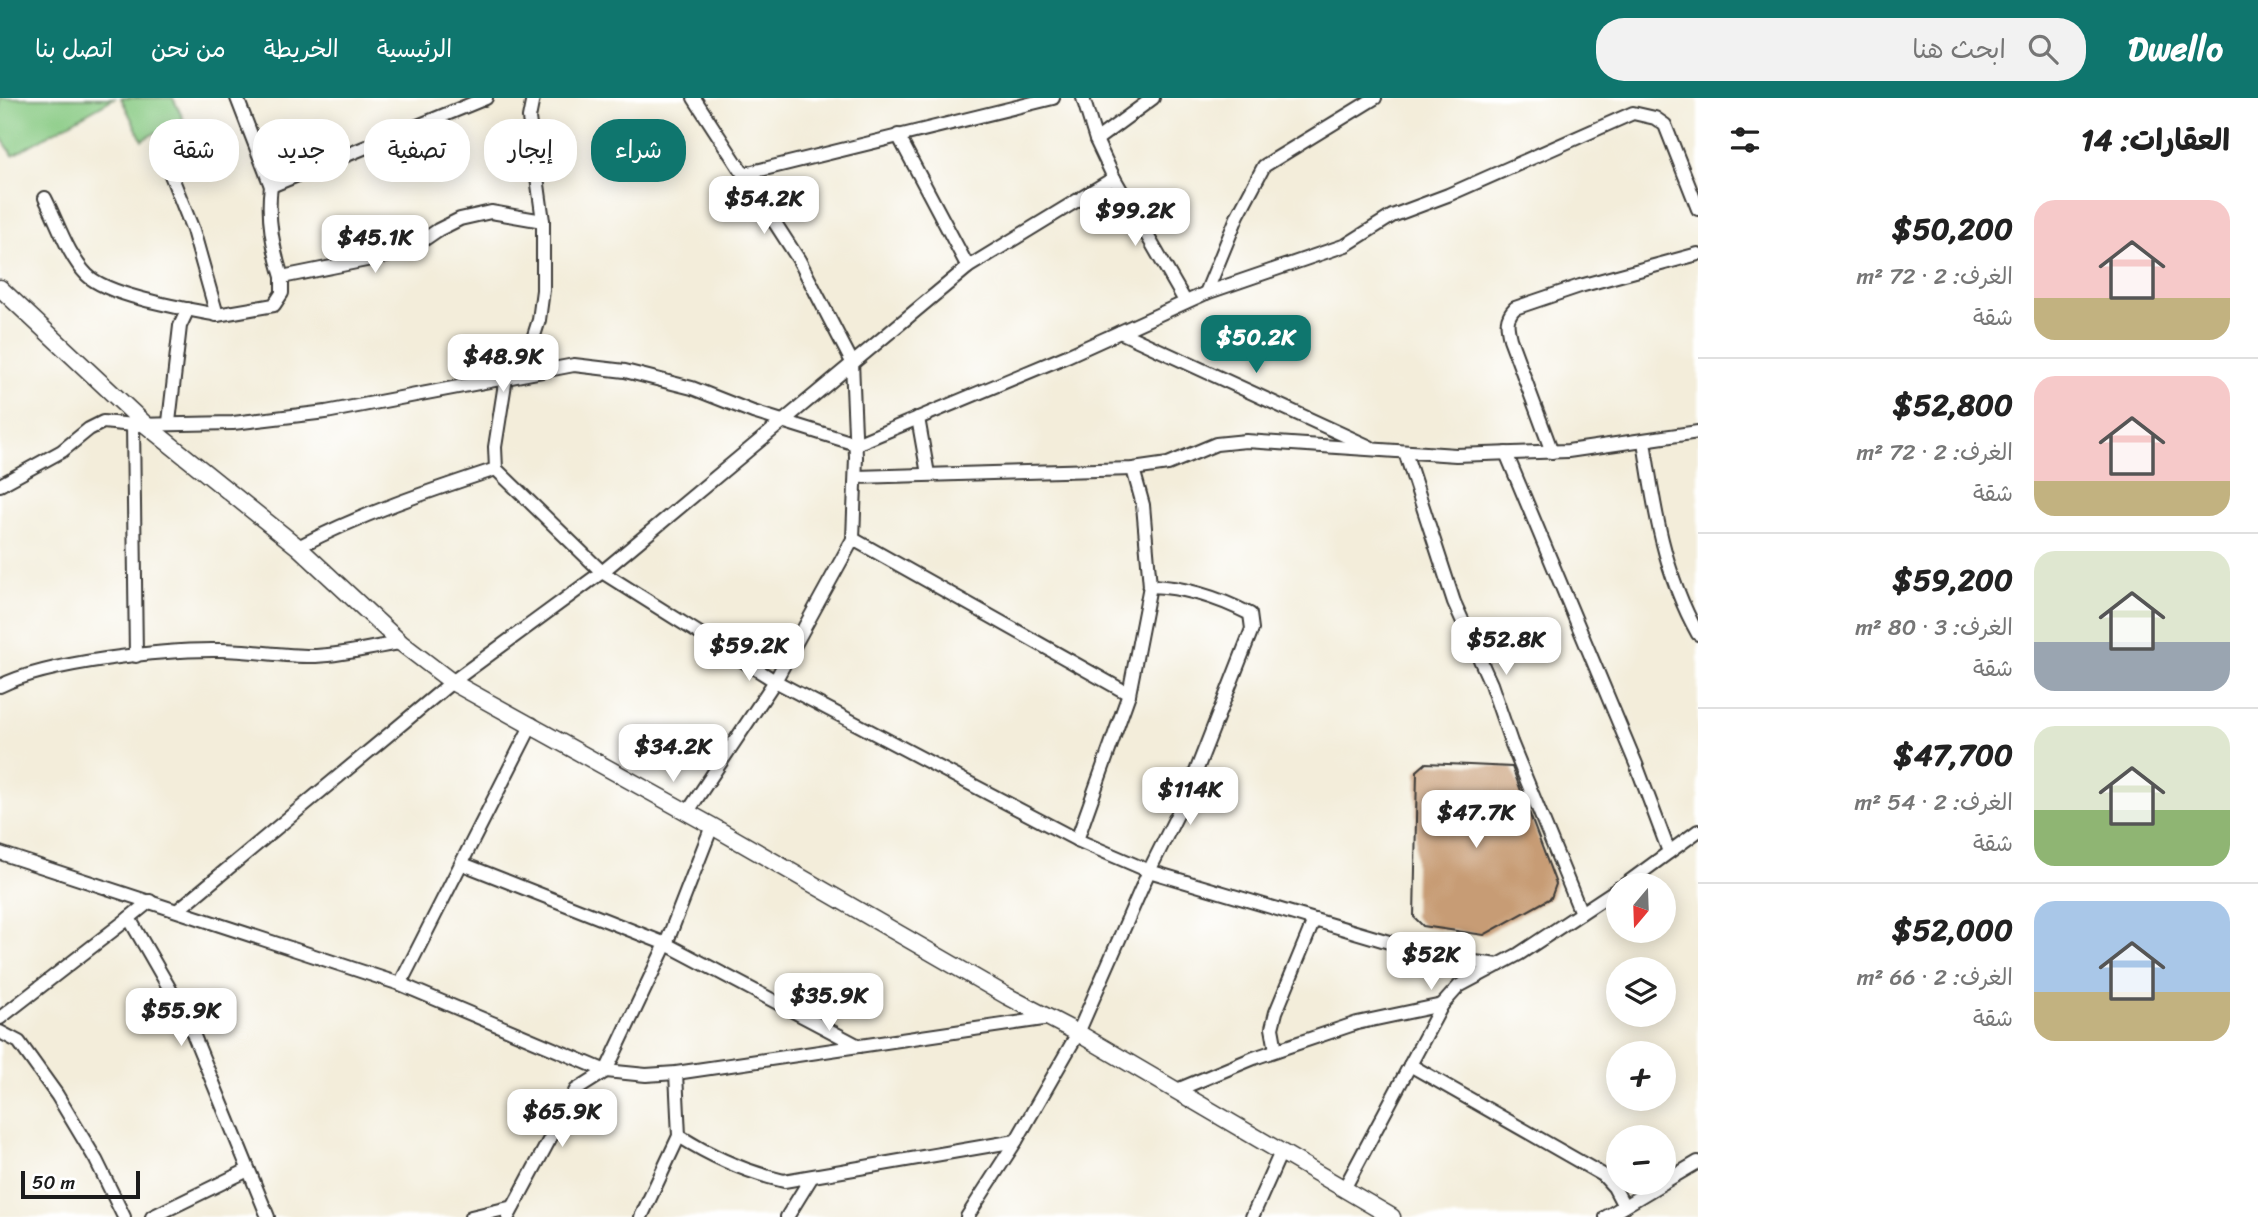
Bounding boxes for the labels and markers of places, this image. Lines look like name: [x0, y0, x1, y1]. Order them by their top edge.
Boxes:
pin: $54.2K: [707, 176, 821, 236]
pin: $99.2K: [1078, 188, 1192, 248]
pin: $45.1K: [318, 216, 432, 275]
pin: $50.2K: [1199, 316, 1313, 375]
pin: $48.9K: [446, 334, 560, 394]
pin: $52.8K: [1449, 618, 1563, 677]
pin: $59.2K: [692, 624, 806, 683]
pin: $34.2K: [616, 724, 730, 784]
pin: $114K: [1141, 768, 1239, 827]
pin: $47.7K: [1419, 790, 1533, 850]
pin: $52K: [1390, 932, 1472, 992]
pin: $35.9K: [772, 974, 886, 1033]
pin: $55.9K: [124, 988, 238, 1048]
pin: $65.9K: [505, 1090, 619, 1149]

